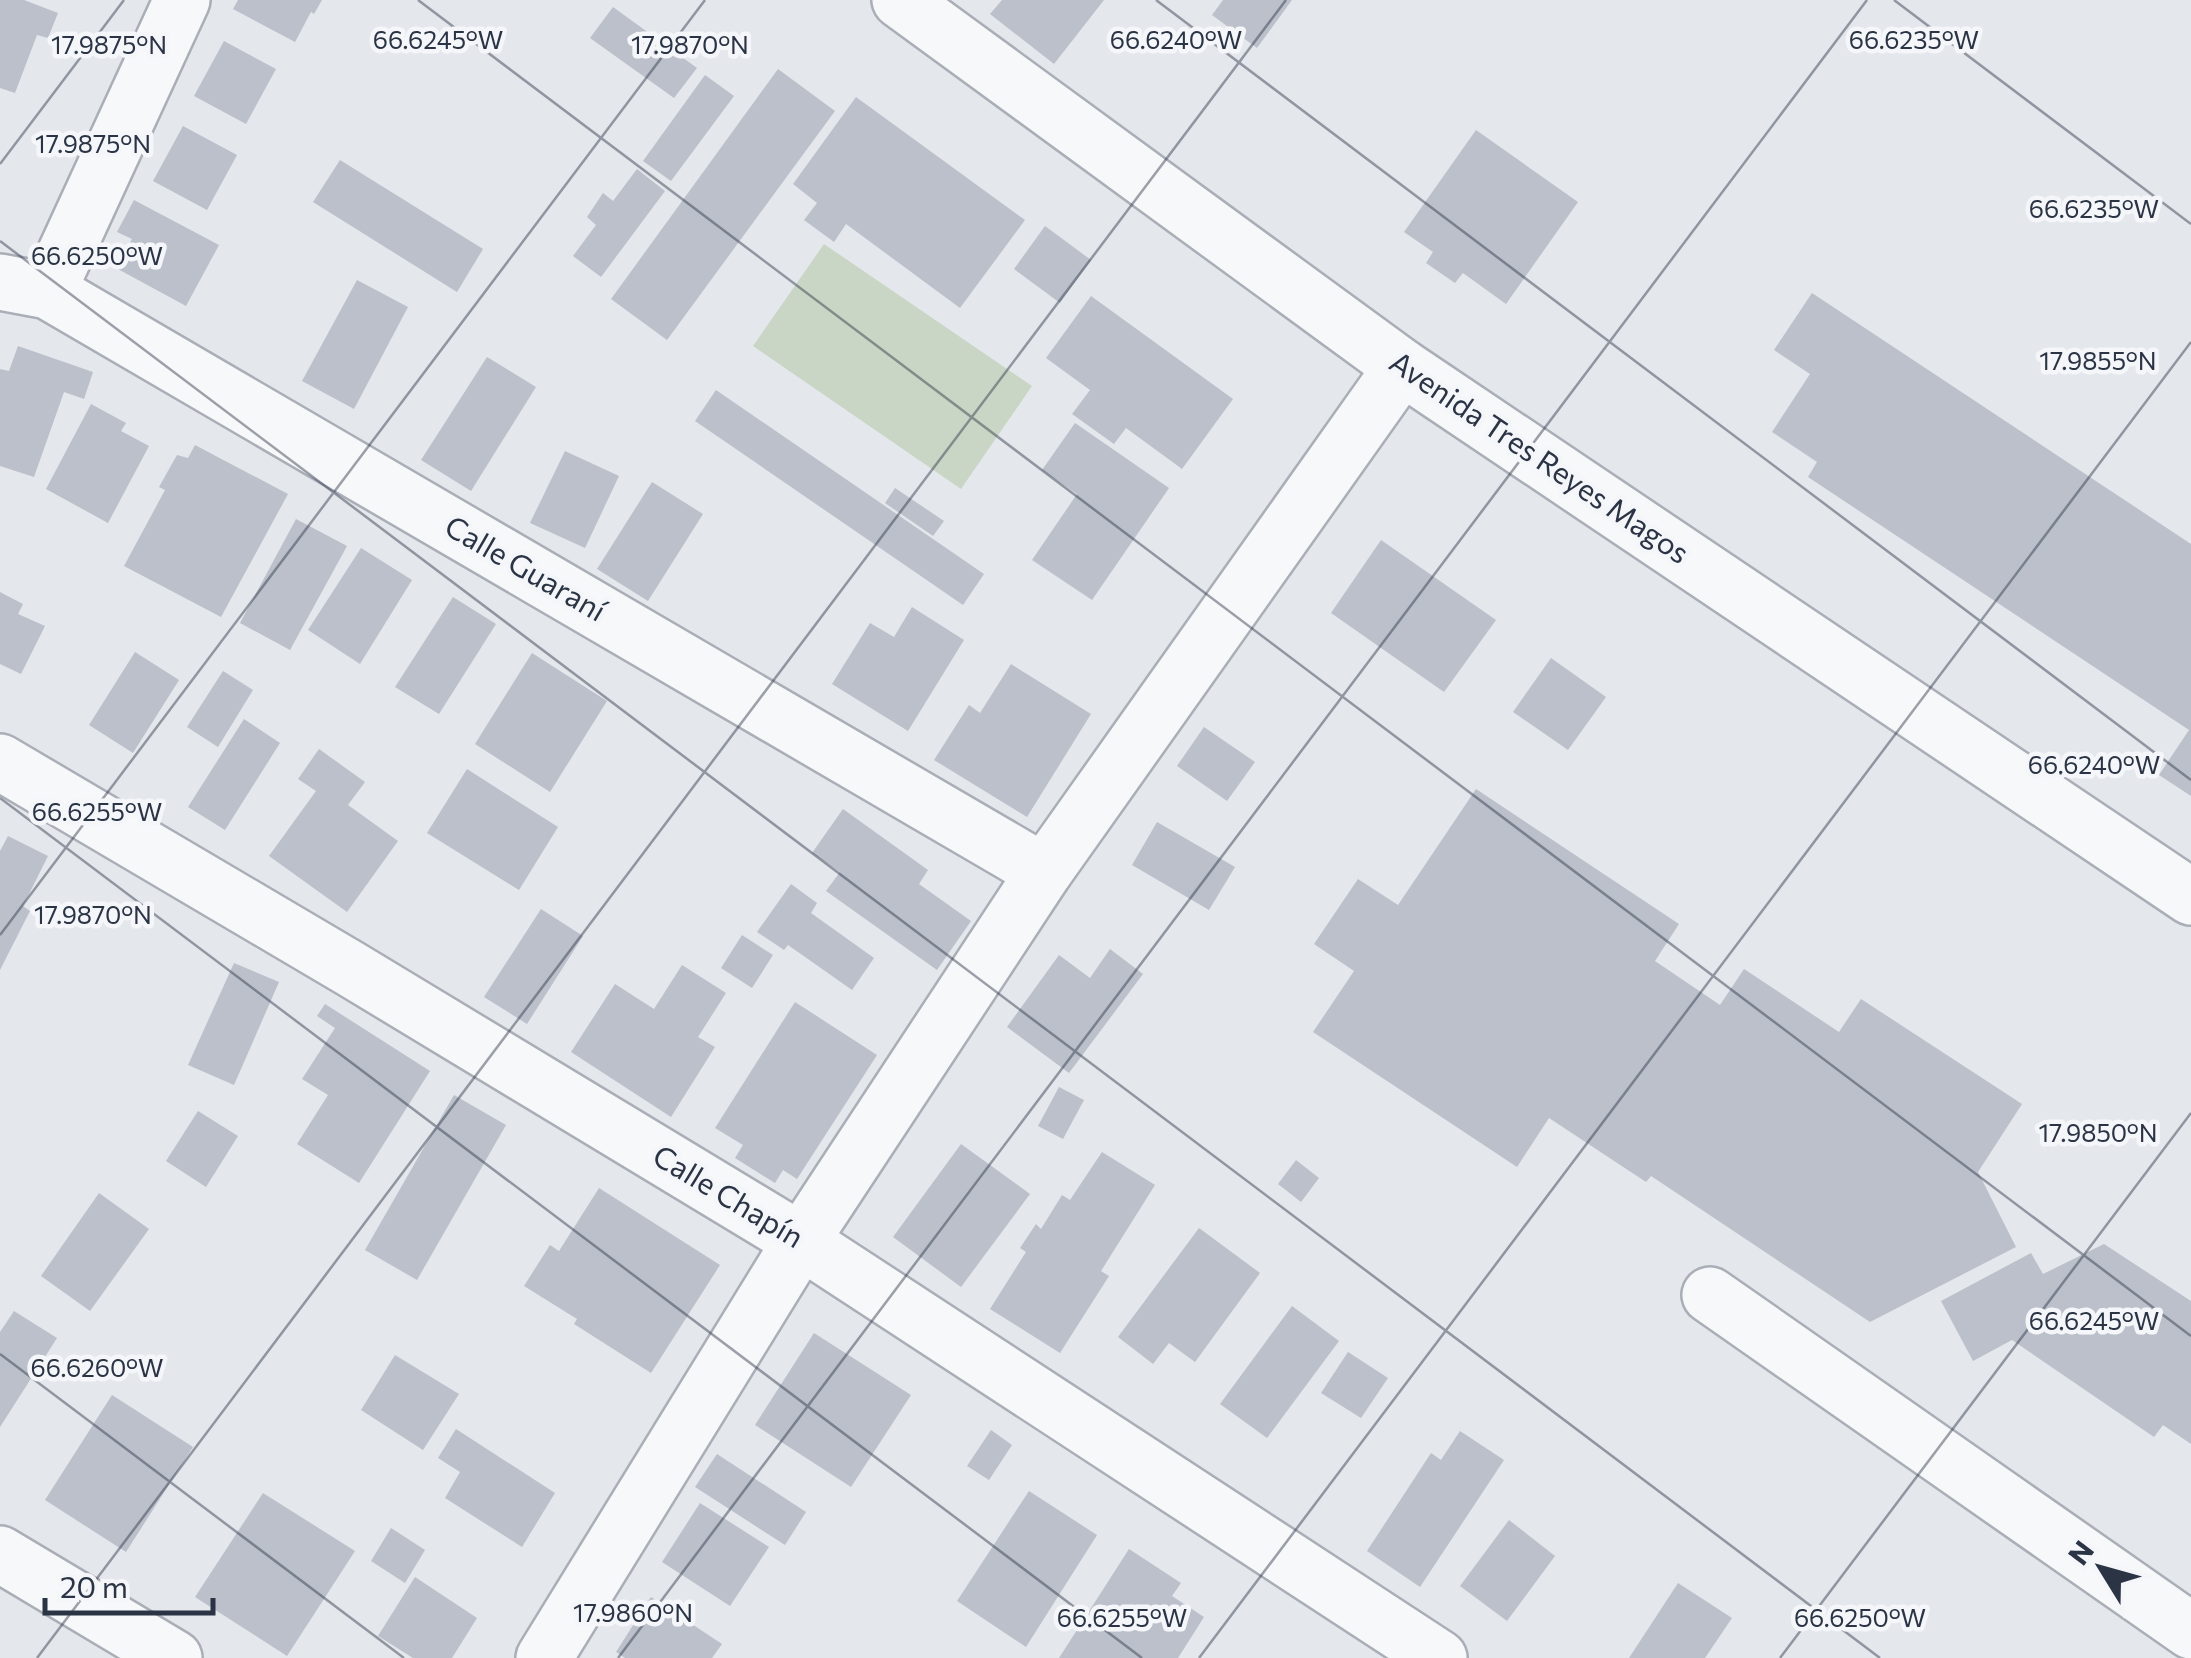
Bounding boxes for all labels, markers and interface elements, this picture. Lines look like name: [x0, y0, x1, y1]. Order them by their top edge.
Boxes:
text: 66.6245°W: [373, 24, 503, 54]
text: 66.6240°W: [1110, 24, 1242, 54]
text: 66.6235°W: [1849, 24, 1979, 54]
text: 17.9875°N: [51, 29, 167, 59]
text: 17.9870°N: [631, 29, 749, 59]
text: 17.9875°N: [35, 128, 151, 158]
text: 66.6235°W: [2029, 193, 2159, 223]
text: 66.6250°W: [31, 240, 163, 270]
street label: Avenida Tres Reyes Magos: [1384, 342, 1697, 570]
text: 17.9855°N: [2039, 345, 2157, 375]
street label: Calle Guaraní: [439, 506, 614, 628]
text: 66.6240°W: [2028, 749, 2160, 779]
text: 66.6255°W: [32, 796, 162, 826]
text: 17.9870°N: [34, 899, 152, 929]
text: 17.9850°N: [2038, 1117, 2158, 1147]
street label: Calle Chapín: [647, 1135, 811, 1254]
text: 66.6245°W: [2029, 1305, 2159, 1335]
text: 66.6260°W: [31, 1352, 164, 1382]
north arrow: [2051, 1518, 2151, 1618]
text: N: [2060, 1534, 2100, 1571]
scale bar: [45, 1553, 212, 1615]
text: 20 m: [60, 1567, 128, 1604]
text: 17.9860°N: [573, 1597, 693, 1627]
text: 66.6255°W: [1057, 1602, 1187, 1632]
text: 66.6250°W: [1794, 1602, 1926, 1632]

